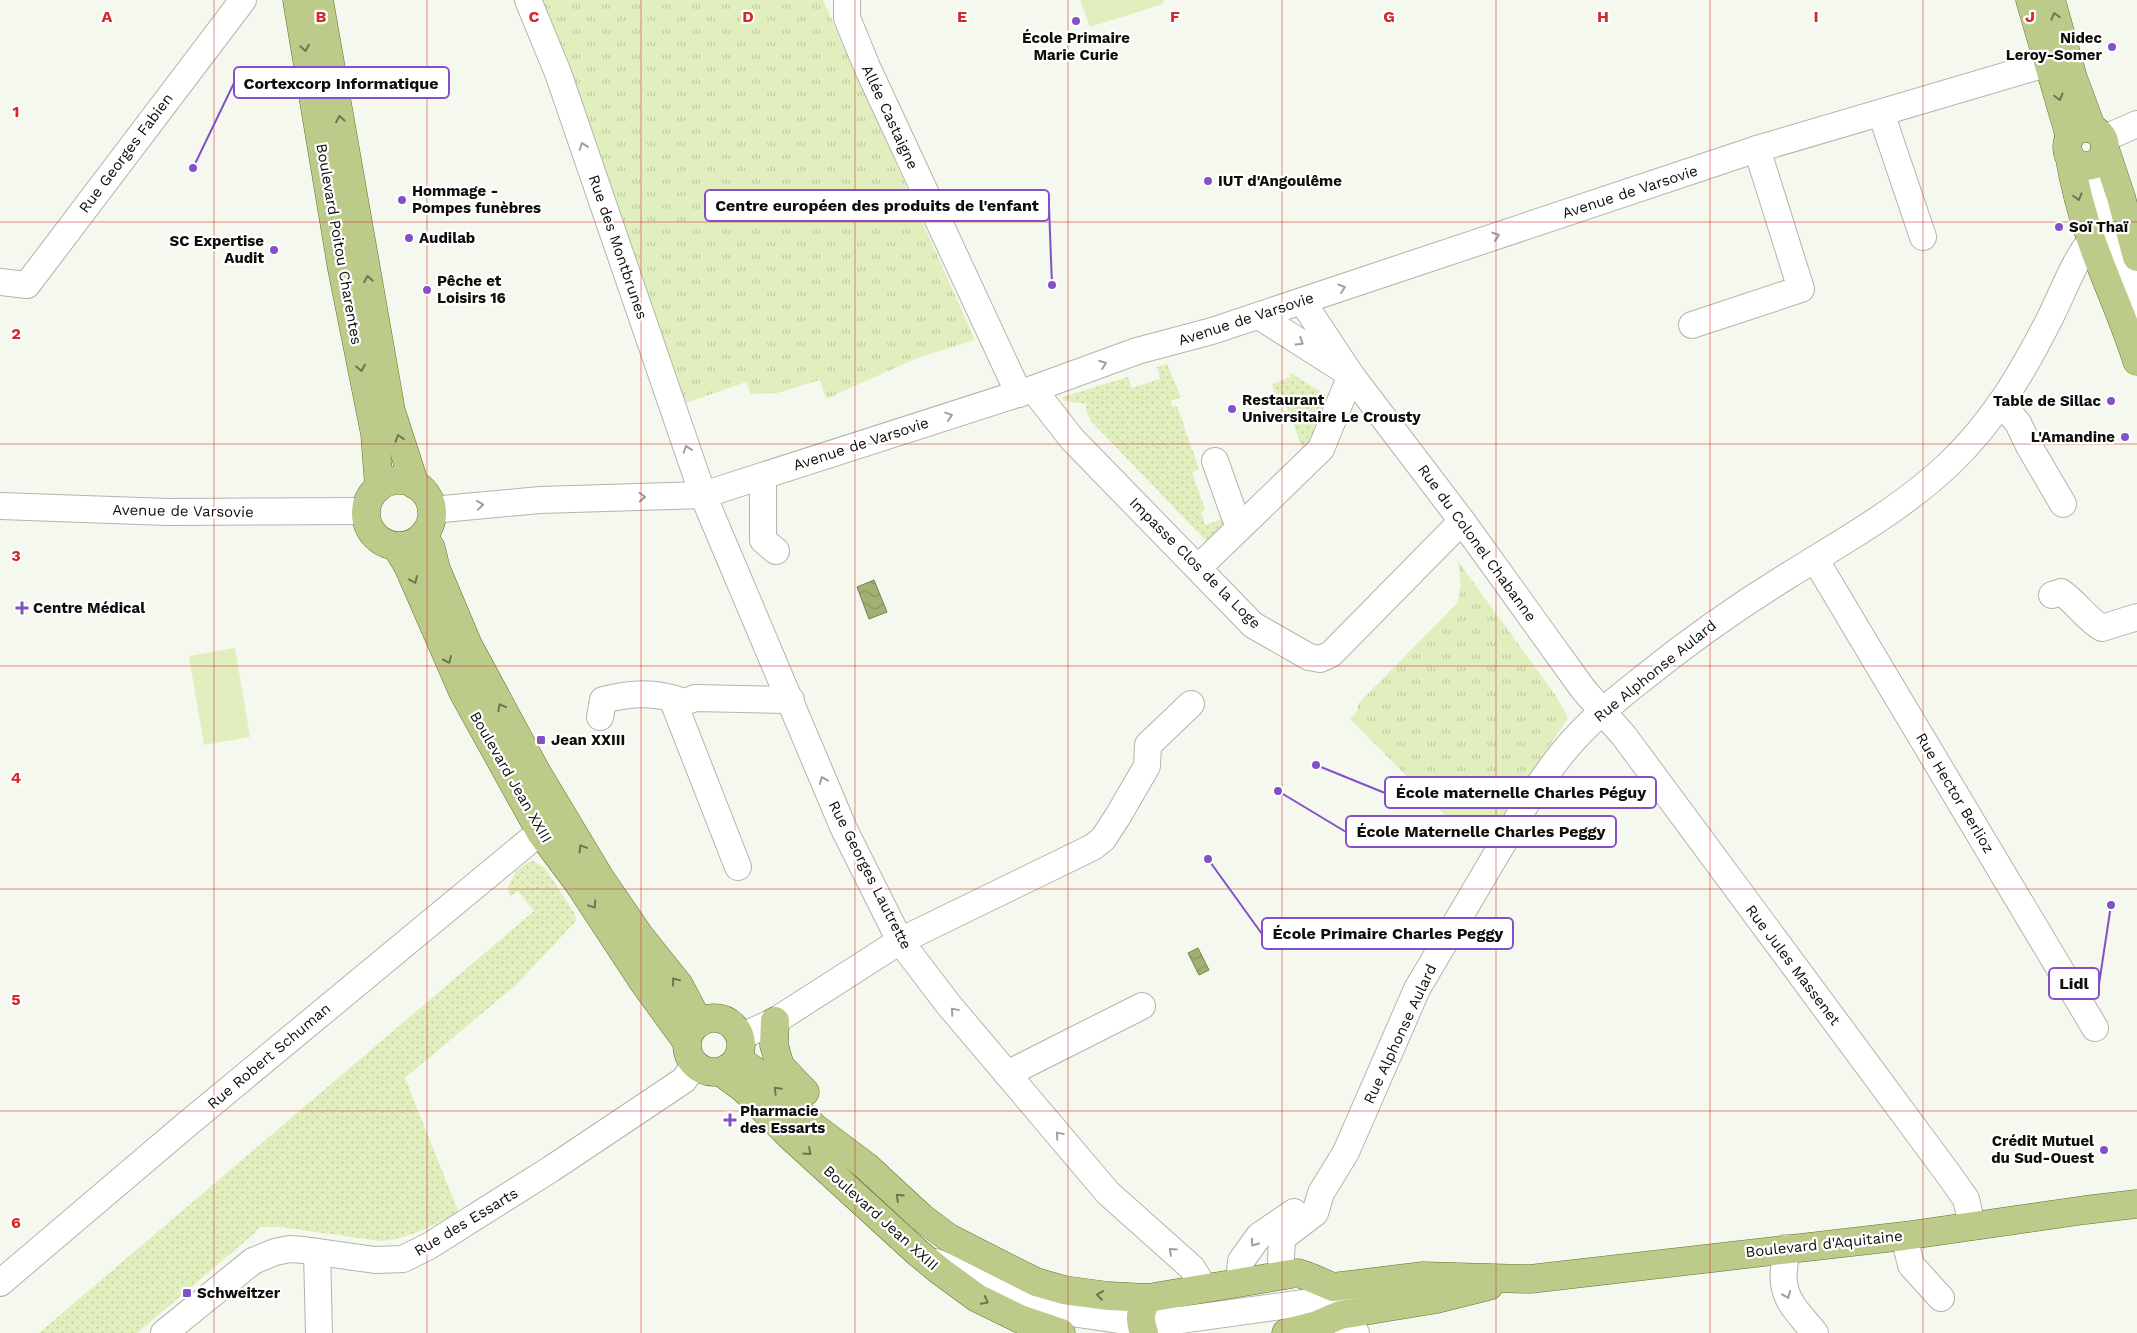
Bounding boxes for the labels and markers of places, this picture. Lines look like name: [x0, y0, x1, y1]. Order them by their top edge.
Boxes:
marker: École Primaire Marie Curie: [1070, 15, 1082, 27]
place label: École Primaire Marie Curie: [1022, 29, 1130, 64]
place label: Nidec Leroy-Somer: [2006, 29, 2103, 64]
marker: Nidec Leroy-Somer: [2106, 41, 2118, 53]
callout: Cortexcorp Informatique: [234, 67, 449, 98]
place label: IUT d'Angoulême: [1218, 172, 1342, 190]
marker: IUT d'Angoulême: [1202, 175, 1214, 187]
place label: Hommage - Pompes funèbres: [412, 182, 541, 217]
callout: Centre européen des produits de l'enfant: [705, 190, 1049, 221]
marker: Hommage - Pompes funèbres: [396, 194, 408, 206]
place label: Soï Thaï: [2069, 218, 2129, 236]
marker: Soï Thaï: [2053, 221, 2065, 233]
place label: Audilab: [419, 229, 475, 247]
place label: SC Expertise Audit: [170, 232, 264, 267]
marker: Audilab: [403, 232, 415, 244]
marker: SC Expertise Audit: [268, 244, 280, 256]
place label: Pêche et Loisirs 16: [437, 272, 506, 307]
marker: Pêche et Loisirs 16: [421, 284, 433, 296]
place label: Restaurant Universitaire Le Crousty: [1242, 391, 1421, 426]
place label: Table de Sillac: [1993, 392, 2101, 410]
marker: Table de Sillac: [2105, 395, 2117, 407]
marker: Restaurant Universitaire Le Crousty: [1226, 403, 1238, 415]
place label: L'Amandine: [2031, 428, 2115, 446]
marker: L'Amandine: [2119, 431, 2131, 443]
place label: Centre Médical: [33, 599, 145, 617]
marker: Centre Médical: [15, 601, 29, 615]
place label: Jean XXIII: [551, 731, 625, 749]
marker: Jean XXIII: [535, 734, 547, 746]
callout: École maternelle Charles Péguy: [1385, 777, 1656, 808]
callout: École Maternelle Charles Peggy: [1346, 816, 1616, 847]
callout: École Primaire Charles Peggy: [1262, 918, 1513, 949]
callout: Lidl: [2049, 968, 2099, 999]
place label: Pharmacie des Essarts: [740, 1102, 825, 1137]
marker: Pharmacie des Essarts: [724, 1114, 736, 1126]
place label: Crédit Mutuel du Sud-Ouest: [1991, 1132, 2094, 1167]
marker: Crédit Mutuel du Sud-Ouest: [2098, 1144, 2110, 1156]
place label: Schweitzer: [197, 1284, 281, 1302]
marker: Schweitzer: [181, 1287, 193, 1299]

